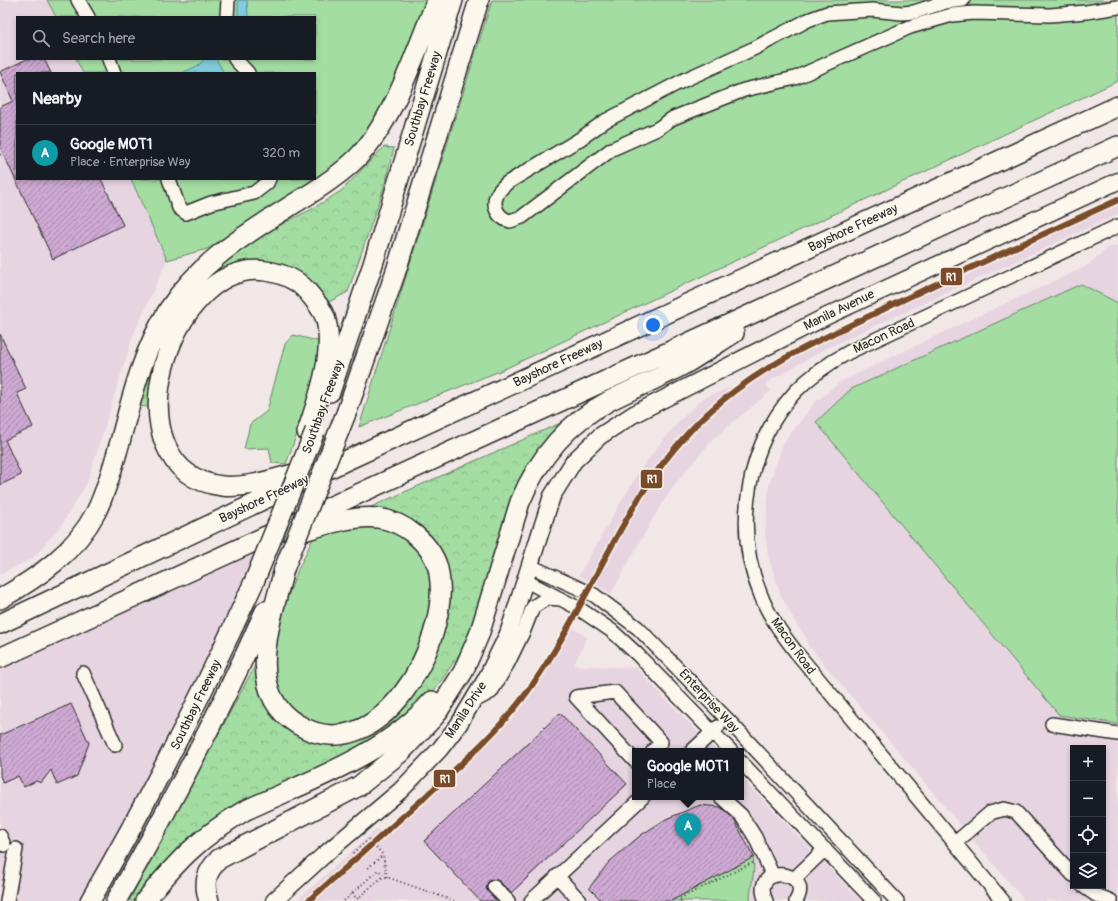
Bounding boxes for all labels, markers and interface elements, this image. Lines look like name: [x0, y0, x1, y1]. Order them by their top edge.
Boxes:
search box: [16, 16, 316, 60]
icon: search: [30, 27, 52, 49]
text: Search here: [62, 29, 135, 48]
street label: Southbay Freeway: [401, 49, 445, 149]
text: Nearby: [32, 88, 81, 109]
text: Google MOT1: [70, 135, 152, 154]
text: A: [41, 145, 49, 161]
text: 320 m: [262, 145, 300, 161]
text: Place · Enterprise Way: [70, 154, 190, 170]
street label: Bayshore Freeway: [806, 200, 901, 256]
line badge: R1: [940, 267, 963, 286]
text: R1: [946, 271, 956, 284]
street label: Manila Avenue: [801, 286, 877, 334]
your location: [643, 315, 663, 335]
street label: Macon Road: [851, 315, 917, 357]
street label: Bayshore Freeway: [511, 335, 606, 391]
street label: Southbay Freeway: [299, 358, 348, 456]
line badge: R1: [640, 469, 663, 489]
street label: Bayshore Freeway: [217, 471, 312, 527]
text: R1: [647, 473, 657, 486]
street label: Macon Road: [767, 615, 819, 677]
street label: Southbay Freeway: [167, 657, 225, 753]
street label: Enterprise Way: [675, 666, 743, 736]
street label: Manila Drive: [442, 678, 491, 741]
map controls: [1070, 745, 1106, 889]
button: +: [1070, 745, 1106, 781]
popup: [632, 748, 744, 800]
text: Google MOT1: [647, 757, 729, 776]
line badge: R1: [433, 769, 456, 788]
text: R1: [440, 773, 450, 786]
text: Place: [647, 776, 676, 792]
button: −: [1070, 781, 1106, 817]
pin: A: [675, 813, 701, 846]
button: locate: [1070, 817, 1106, 853]
button: layers: [1070, 853, 1106, 889]

